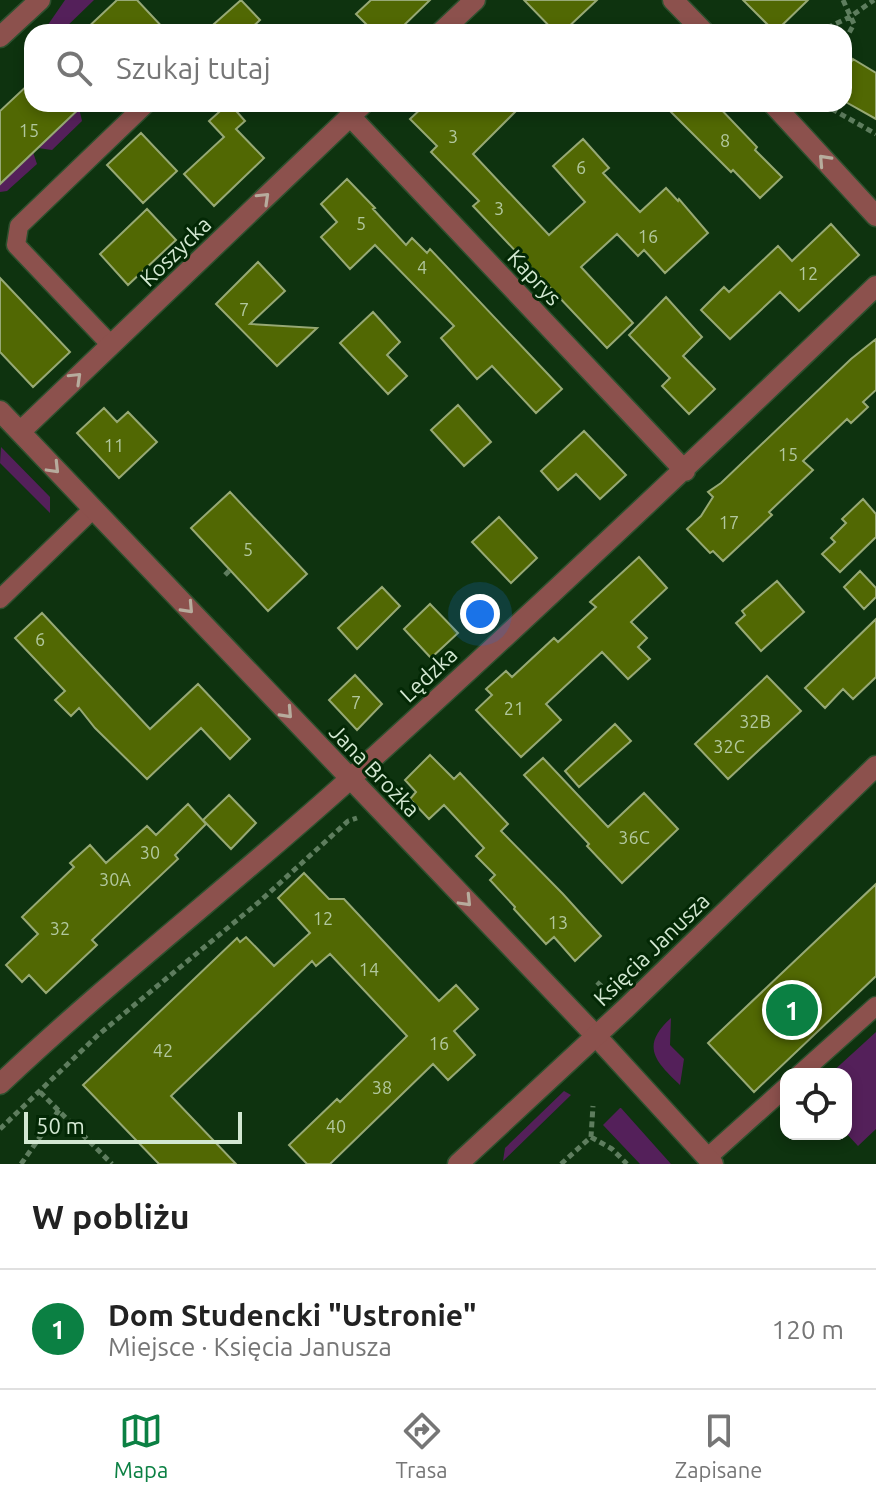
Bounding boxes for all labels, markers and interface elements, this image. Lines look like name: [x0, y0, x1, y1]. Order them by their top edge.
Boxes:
search box: [24, 24, 852, 112]
icon: search: [52, 46, 96, 90]
text: Szukaj tutaj: [116, 51, 271, 85]
house number: 15: [19, 120, 39, 140]
house number: 3: [448, 126, 458, 146]
house number: 8: [720, 130, 730, 150]
one-way arrow: [819, 155, 834, 169]
house number: 6: [576, 157, 586, 177]
one-way arrow: [255, 193, 269, 208]
house number: 3: [494, 198, 504, 218]
street label: Koszycka: [134, 211, 216, 291]
house number: 5: [356, 213, 366, 233]
house number: 16: [638, 226, 658, 246]
street label: Kaprys: [503, 244, 567, 310]
house number: 4: [417, 257, 427, 277]
house number: 12: [798, 263, 818, 283]
house number: 7: [239, 299, 249, 319]
one-way arrow: [67, 373, 81, 387]
house number: 11: [104, 435, 124, 455]
house number: 15: [778, 444, 798, 464]
one-way arrow: [44, 458, 58, 473]
house number: 17: [719, 512, 739, 532]
house number: 5: [243, 539, 253, 559]
your location: [460, 594, 500, 634]
one-way arrow: [179, 599, 193, 613]
house number: 6: [35, 629, 45, 649]
street label: Lędzka: [394, 641, 462, 707]
house number: 7: [351, 692, 361, 712]
house number: 21: [504, 698, 524, 718]
one-way arrow: [278, 704, 293, 718]
house number: 32B: [739, 711, 771, 731]
street label: Jana Brożka: [325, 719, 425, 821]
house number: 32C: [713, 736, 745, 756]
house number: 36C: [618, 827, 650, 847]
house number: 30: [140, 842, 160, 862]
house number: 30A: [99, 869, 131, 889]
street label: Księcia Janusza: [588, 888, 714, 1010]
one-way arrow: [457, 892, 471, 907]
house number: 12: [313, 908, 333, 928]
house number: 13: [548, 912, 568, 932]
house number: 32: [50, 918, 70, 938]
house number: 14: [359, 959, 379, 979]
pin: 1: [766, 980, 818, 1040]
house number: 16: [429, 1033, 449, 1053]
house number: 42: [153, 1040, 173, 1060]
map controls: [780, 1068, 852, 1140]
button: locate: [780, 1068, 852, 1140]
house number: 38: [372, 1077, 392, 1097]
scale bar: [24, 1108, 242, 1144]
text: 50 m: [36, 1113, 85, 1138]
house number: 40: [326, 1116, 346, 1136]
text: W pobliżu: [32, 1197, 190, 1235]
text: Dom Studencki "Ustronie": [108, 1298, 477, 1332]
text: 1: [51, 1315, 65, 1344]
text: 120 m: [772, 1315, 844, 1344]
text: Miejsce · Księcia Janusza: [108, 1332, 392, 1361]
tab: Mapa: [114, 1409, 168, 1482]
tab: Trasa: [396, 1409, 448, 1482]
tab: Zapisane: [675, 1409, 762, 1482]

